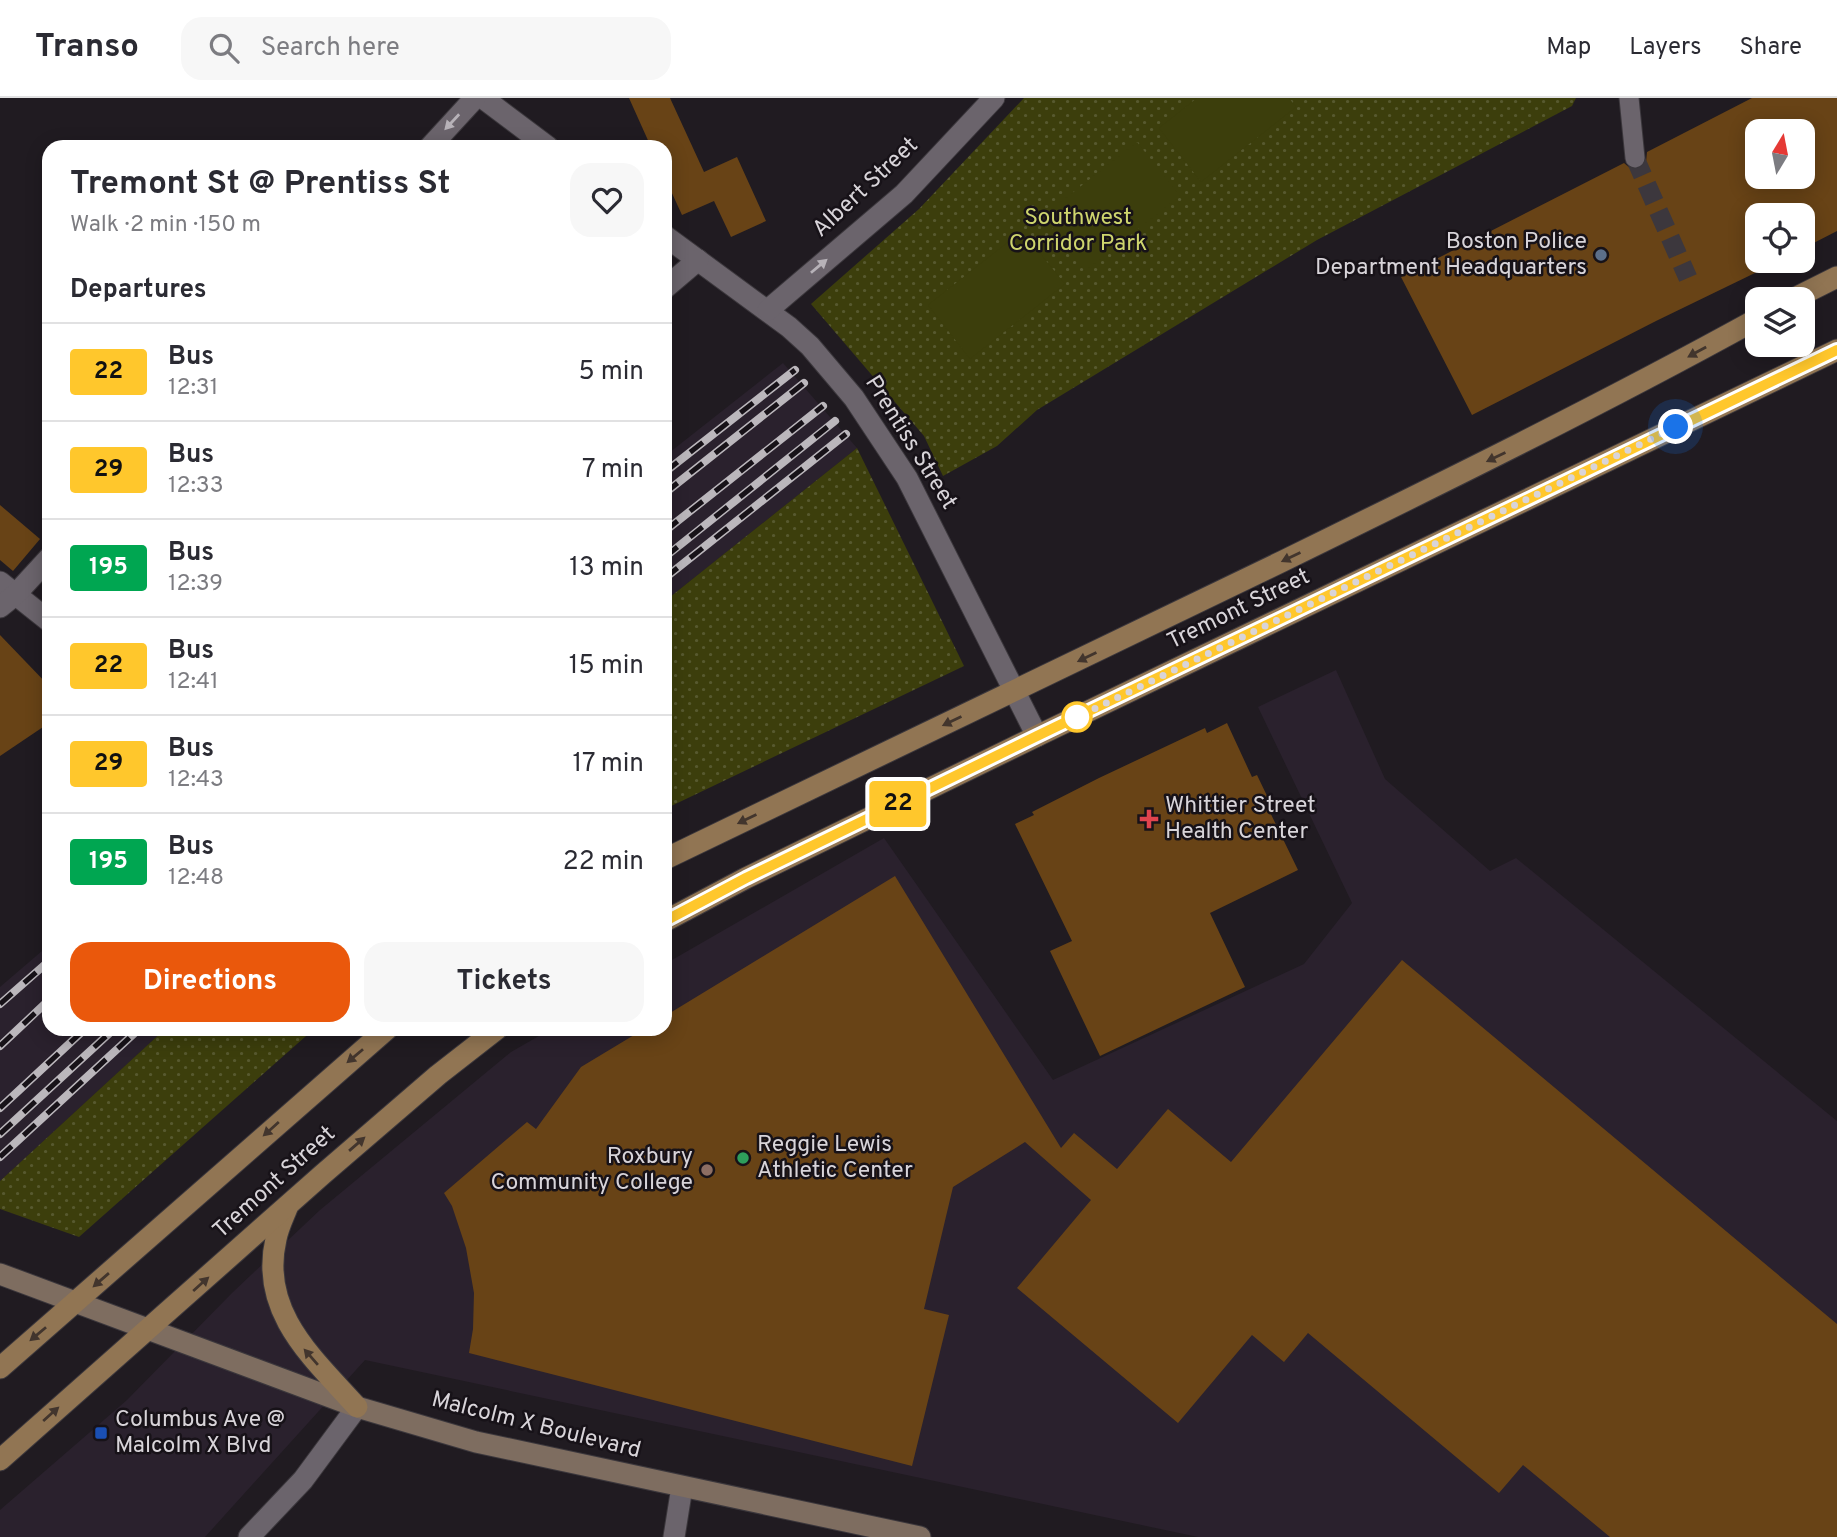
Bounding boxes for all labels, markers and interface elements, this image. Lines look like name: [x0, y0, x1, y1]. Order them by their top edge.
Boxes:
search box: [181, 17, 671, 80]
text: Transo: [35, 27, 139, 69]
icon: search: [205, 29, 243, 67]
text: Search here: [261, 32, 400, 65]
text: Map: [1546, 33, 1591, 63]
text: Layers: [1629, 33, 1701, 63]
text: Share: [1739, 33, 1802, 63]
one-way arrow: [444, 114, 461, 131]
north arrow: [1745, 119, 1815, 189]
map controls: [1745, 119, 1815, 357]
street label: Albert Street: [807, 132, 925, 244]
button: heart: [570, 163, 644, 237]
text: Tremont St @ Prentiss St: [70, 164, 450, 206]
button: locate: [1745, 203, 1815, 273]
park label: Southwest Corridor Park: [1009, 204, 1147, 259]
text: Walk · 2 min · 150 m: [70, 211, 261, 240]
place label: Boston Police Department Headquarters: [1315, 228, 1587, 283]
marker: Boston Police Department Headquarters: [1593, 247, 1609, 263]
one-way arrow: [811, 259, 828, 274]
text: Departures: [70, 274, 207, 307]
button: layers: [1745, 287, 1815, 357]
text: Bus: [168, 341, 214, 374]
one-way arrow: [1688, 346, 1707, 358]
text: 5 min: [578, 356, 644, 389]
text: 22: [94, 357, 123, 387]
street label: Prentiss Street: [857, 371, 963, 515]
text: 12:31: [168, 374, 218, 403]
your location: [1658, 409, 1693, 444]
text: Bus: [168, 439, 214, 472]
one-way arrow: [1486, 451, 1506, 462]
text: 7 min: [582, 454, 644, 487]
text: 29: [94, 455, 123, 485]
text: 12:33: [168, 472, 224, 501]
text: Bus: [168, 537, 214, 570]
one-way arrow: [1281, 551, 1301, 562]
text: 13 min: [569, 552, 644, 585]
text: 195: [89, 553, 128, 583]
street label: Tremont Street: [1163, 563, 1315, 657]
text: 12:39: [168, 570, 223, 599]
text: Bus: [168, 635, 214, 668]
text: 15 min: [569, 650, 644, 683]
text: 22: [94, 651, 123, 681]
one-way arrow: [1077, 651, 1097, 662]
text: 12:41: [168, 668, 219, 697]
unlabelled marker: [1062, 702, 1092, 732]
one-way arrow: [942, 715, 962, 727]
text: Bus: [168, 733, 214, 766]
text: 17 min: [572, 748, 644, 781]
text: 29: [94, 749, 123, 779]
text: 12:43: [168, 766, 224, 795]
line badge: 22: [866, 781, 930, 827]
text: 22: [883, 789, 913, 819]
place label: Whittier Street Health Center: [1165, 792, 1316, 847]
marker: Whittier Street Health Center: [1139, 809, 1159, 829]
one-way arrow: [737, 814, 757, 825]
text: Bus: [168, 831, 214, 864]
text: 22 min: [563, 846, 644, 879]
text: 195: [89, 847, 128, 877]
text: 12:48: [168, 864, 224, 893]
button: Directions: [70, 942, 350, 1022]
button: Tickets: [364, 942, 644, 1022]
one-way arrow: [346, 1049, 364, 1064]
street label: Tremont Street: [208, 1120, 342, 1246]
one-way arrow: [262, 1121, 280, 1137]
place label: Reggie Lewis Athletic Center: [757, 1131, 913, 1186]
one-way arrow: [348, 1136, 366, 1152]
place label: Roxbury Community College: [490, 1143, 693, 1198]
marker: Reggie Lewis Athletic Center: [735, 1150, 751, 1166]
marker: Roxbury Community College: [699, 1162, 715, 1178]
one-way arrow: [93, 1272, 110, 1287]
one-way arrow: [192, 1276, 209, 1292]
one-way arrow: [29, 1326, 46, 1341]
one-way arrow: [304, 1348, 319, 1365]
street label: Malcolm X Boulevard: [428, 1386, 644, 1466]
one-way arrow: [42, 1406, 60, 1422]
place label: Columbus Ave @ Malcolm X Blvd: [115, 1406, 285, 1461]
marker: Columbus Ave @ Malcolm X Blvd: [93, 1425, 109, 1441]

